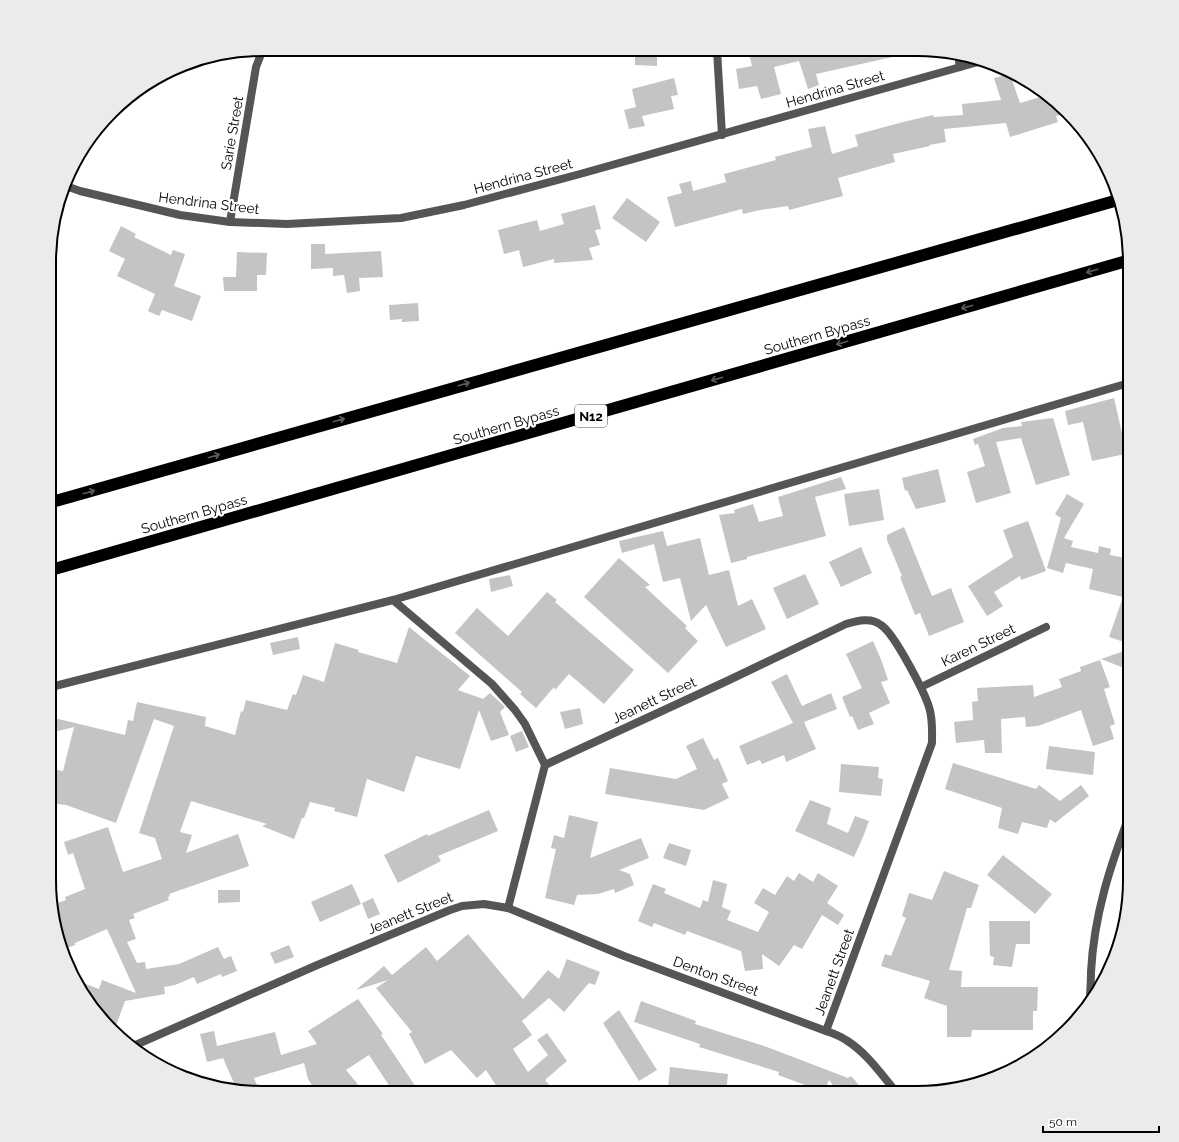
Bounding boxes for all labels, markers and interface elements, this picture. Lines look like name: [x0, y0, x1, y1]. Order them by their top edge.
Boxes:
street label: Hendrina Street: [784, 67, 886, 111]
street label: Sarie Street: [218, 95, 246, 171]
street label: Hendrina Street: [472, 155, 574, 197]
street label: Hendrina Street: [158, 189, 261, 217]
one-way arrow: [1086, 268, 1099, 275]
one-way arrow: [961, 304, 974, 311]
street label: Southern Bypass: [762, 312, 872, 358]
one-way arrow: [836, 340, 849, 348]
one-way arrow: [711, 376, 724, 384]
one-way arrow: [457, 380, 470, 388]
street label: Southern Bypass: [451, 402, 561, 448]
road number: N12: [575, 405, 607, 427]
one-way arrow: [332, 416, 345, 423]
one-way arrow: [207, 452, 220, 459]
one-way arrow: [83, 488, 96, 495]
street label: Southern Bypass: [139, 491, 249, 537]
street label: Karen Street: [938, 620, 1018, 670]
street label: Jeanett Street: [610, 673, 699, 726]
street label: Jeanett Street: [365, 889, 455, 937]
street label: Jeanett Street: [811, 926, 857, 1017]
street label: Denton Street: [671, 953, 761, 999]
scale bar: [1043, 1108, 1159, 1134]
text: 50 m: [1049, 1115, 1077, 1129]

